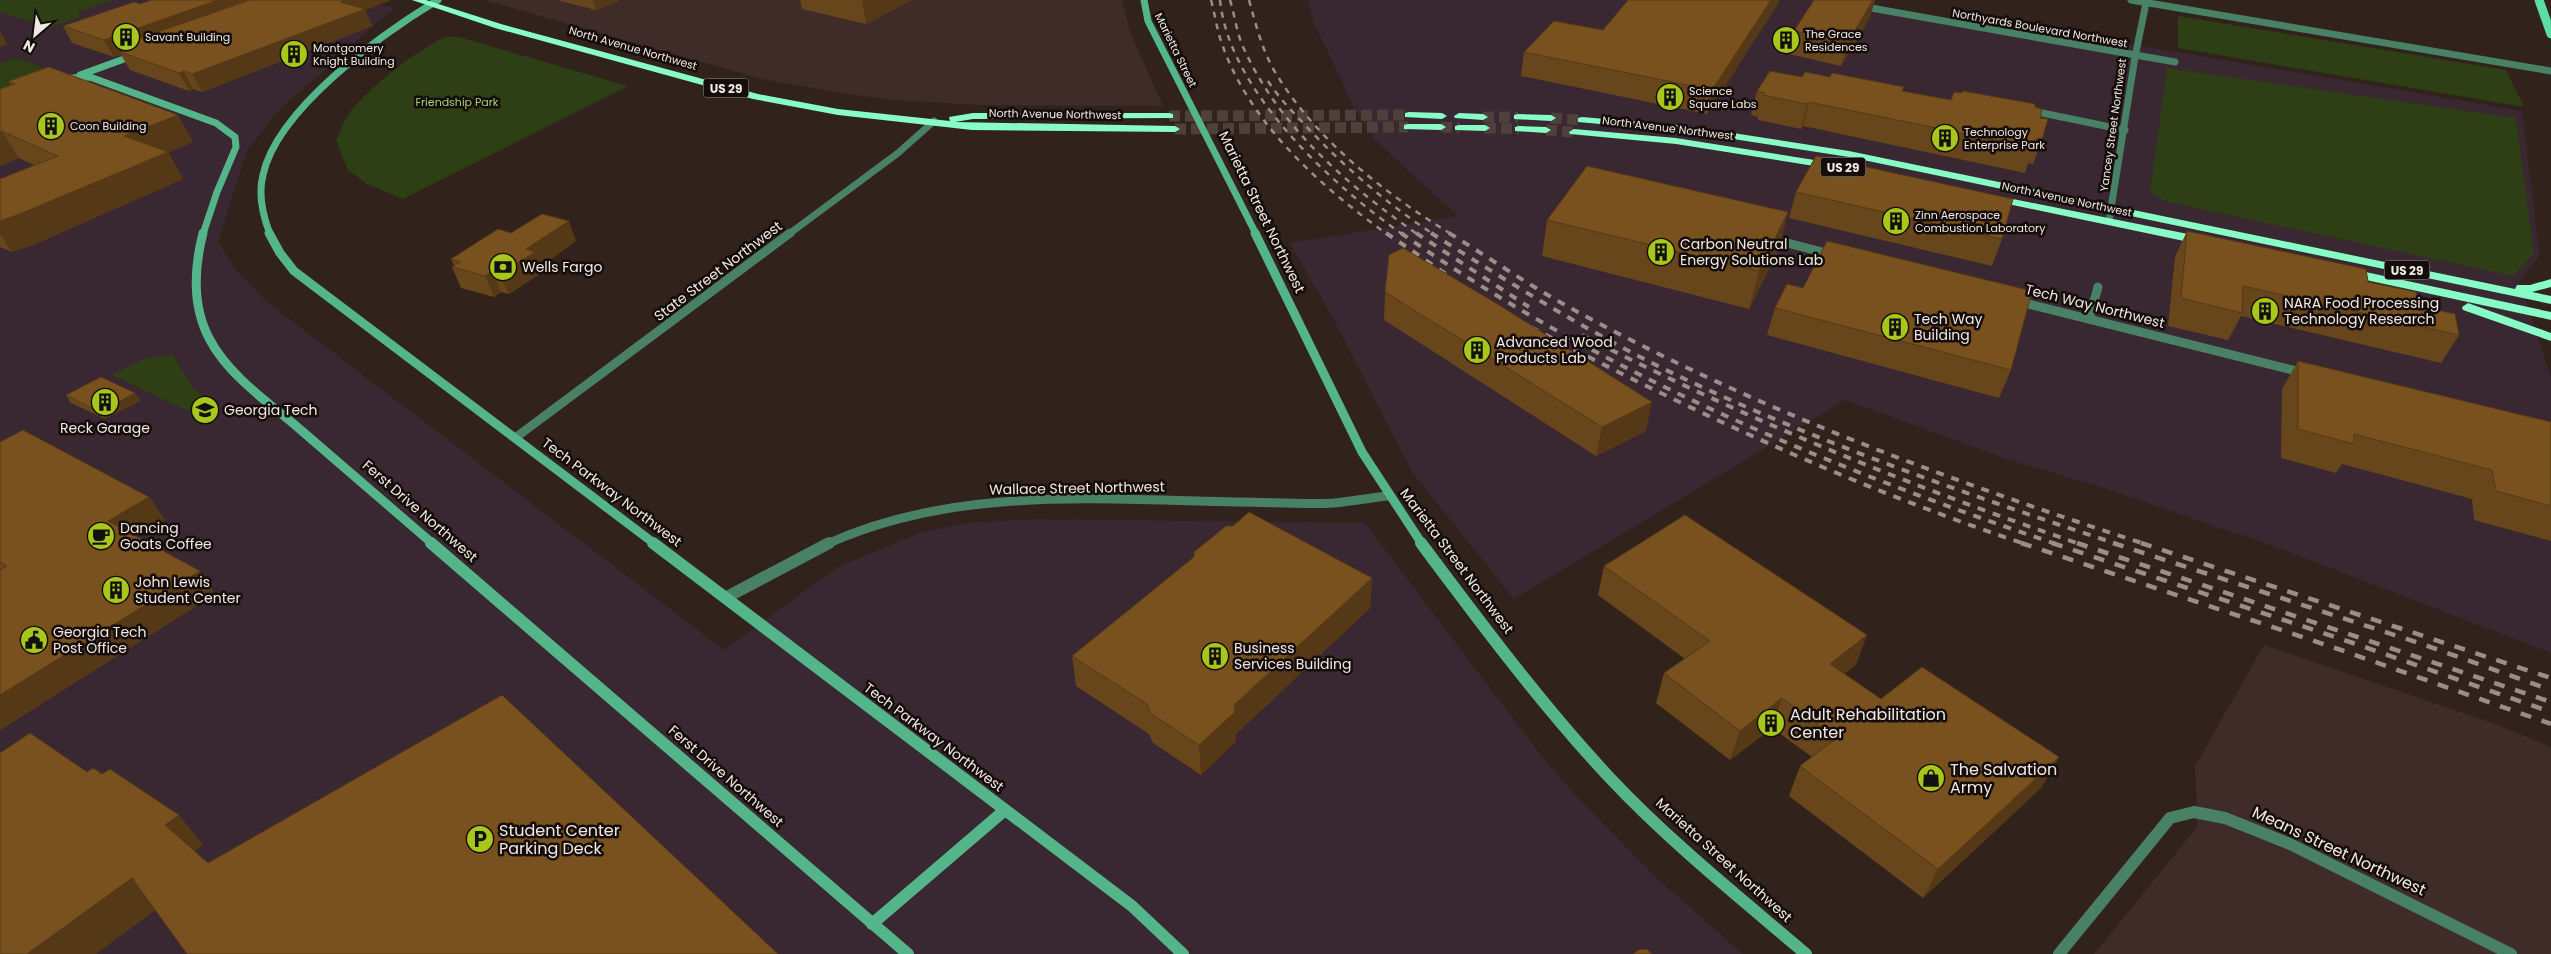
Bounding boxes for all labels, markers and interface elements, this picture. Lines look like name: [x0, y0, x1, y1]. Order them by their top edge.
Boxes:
street label: Northyards Boulevard Northwest: [1951, 5, 2129, 51]
north arrow: [10, 10, 60, 60]
street label: Marietta Street: [1151, 10, 1201, 90]
building icon: Savant Building: [111, 22, 141, 52]
street label: North Avenue Northwest: [567, 22, 699, 74]
building icon: The Grace Residences: [1771, 25, 1801, 55]
place label: The Grace Residences: [1805, 26, 1868, 55]
place label: Savant Building: [145, 29, 230, 45]
text: N: [20, 35, 38, 58]
building icon: Montgomery Knight Building: [279, 39, 309, 69]
place label: Montgomery Knight Building: [313, 40, 395, 69]
street label: Yancey Street Northwest: [2096, 57, 2130, 193]
road number: US 29: [704, 78, 748, 98]
building icon: Science Square Labs: [1655, 82, 1685, 112]
place label: Science Square Labs: [1689, 83, 1757, 112]
park label: Friendship Park: [415, 94, 499, 110]
street label: North Avenue Northwest: [989, 105, 1121, 123]
building icon: Coon Building: [36, 111, 66, 141]
street label: North Avenue Northwest: [1601, 112, 1735, 144]
place label: Coon Building: [70, 118, 146, 134]
building icon: Technology Enterprise Park: [1930, 123, 1960, 153]
place label: Technology Enterprise Park: [1964, 124, 2045, 153]
street label: Marietta Street Northwest: [1214, 128, 1310, 296]
road number: US 29: [1820, 158, 1866, 176]
street label: North Avenue Northwest: [2000, 177, 2134, 221]
building icon: Zinn Aerospace Combustion Laboratory: [1881, 206, 1911, 236]
place label: Zinn Aerospace Combustion Laboratory: [1915, 207, 2046, 236]
street label: State Street Northwest: [650, 216, 786, 326]
place label: Carbon Neutral Energy Solutions Lab: [1680, 234, 1823, 270]
building icon: Carbon Neutral Energy Solutions Lab: [1646, 237, 1676, 267]
bank icon: Wells Fargo: [488, 252, 518, 282]
place label: Wells Fargo: [522, 257, 602, 277]
road number: US 29: [2384, 260, 2430, 280]
street label: Tech Way Northwest: [2023, 279, 2167, 333]
place label: NARA Food Processing Technology Research: [2284, 293, 2439, 329]
building icon: NARA Food Processing Technology Research: [2250, 296, 2280, 326]
place label: Tech Way Building: [1914, 309, 1983, 345]
building icon: Tech Way Building: [1880, 312, 1910, 342]
place label: Advanced Wood Products Lab: [1496, 332, 1613, 368]
building icon: Advanced Wood Products Lab: [1462, 335, 1492, 365]
building icon: Reck Garage: [90, 387, 120, 417]
school or university icon: Georgia Tech: [190, 395, 220, 425]
place label: Georgia Tech: [224, 400, 318, 420]
place label: Reck Garage: [60, 418, 150, 438]
street label: Tech Parkway Northwest: [538, 433, 686, 551]
street label: Ferst Drive Northwest: [358, 455, 482, 567]
street label: Wallace Street Northwest: [989, 476, 1165, 500]
street label: Marietta Street Northwest: [1396, 484, 1518, 638]
place label: Dancing Goats Coffee: [120, 518, 212, 554]
cafe icon: Dancing Goats Coffee: [86, 521, 116, 551]
place label: John Lewis Student Center: [135, 572, 241, 608]
building icon: John Lewis Student Center: [101, 575, 131, 605]
place label: Georgia Tech Post Office: [53, 622, 147, 658]
public building icon: Georgia Tech Post Office: [19, 625, 49, 655]
place label: Business Services Building: [1234, 638, 1351, 674]
building icon: Business Services Building: [1200, 641, 1230, 671]
street label: Tech Parkway Northwest: [860, 678, 1008, 796]
place label: Adult Rehabilitation Center: [1790, 703, 1946, 744]
building icon: Adult Rehabilitation Center: [1756, 708, 1786, 738]
street label: Ferst Drive Northwest: [664, 720, 788, 832]
place label: The Salvation Army: [1950, 758, 2057, 799]
shop icon: The Salvation Army: [1916, 763, 1946, 793]
street label: Marietta Street Northwest: [1651, 793, 1797, 927]
street label: Means Street Northwest: [2248, 801, 2430, 901]
place label: Student Center Parking Deck: [499, 819, 620, 860]
parking icon: Student Center Parking Deck: [465, 824, 495, 854]

